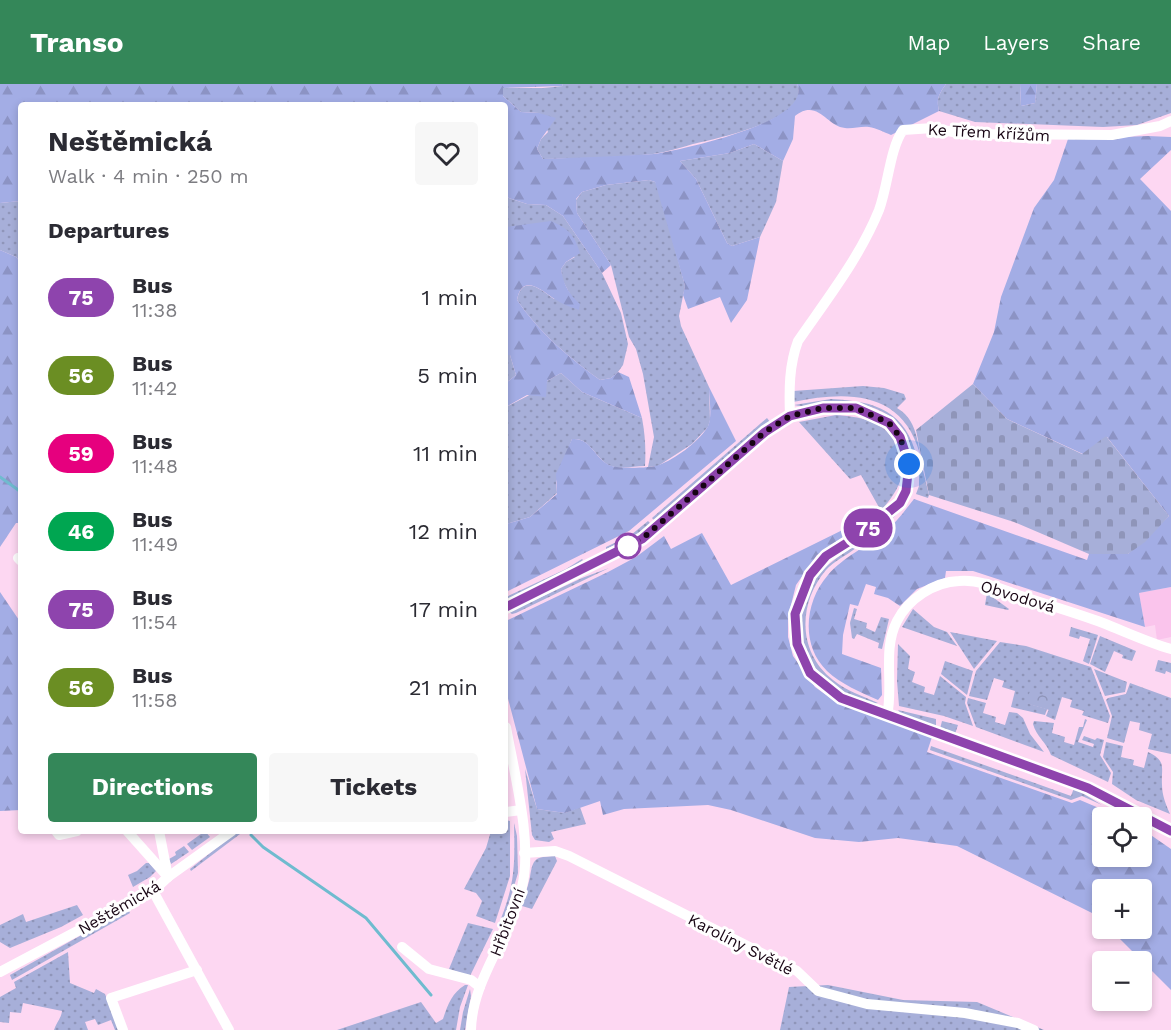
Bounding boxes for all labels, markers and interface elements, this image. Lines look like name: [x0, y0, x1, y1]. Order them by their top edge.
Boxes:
text: Transo: [30, 26, 124, 59]
text: Map: [907, 30, 950, 55]
text: Layers: [983, 30, 1049, 55]
text: Share: [1082, 30, 1141, 55]
street label: Ke Třem křížům: [927, 120, 1051, 145]
button: heart: [415, 122, 478, 185]
text: Neštěmická: [48, 125, 212, 158]
text: Walk · 4 min · 250 m: [48, 164, 249, 188]
text: Departures: [48, 218, 169, 243]
text: Bus: [132, 273, 172, 298]
text: 75: [69, 285, 93, 310]
text: 1 min: [421, 285, 478, 310]
text: 11:38: [132, 298, 178, 322]
text: Bus: [132, 351, 172, 376]
text: 56: [68, 363, 94, 388]
text: 5 min: [417, 363, 478, 388]
text: 11:42: [132, 376, 177, 400]
text: Bus: [132, 429, 172, 454]
text: 59: [68, 441, 94, 466]
text: 11 min: [413, 441, 478, 466]
your location: [894, 449, 924, 479]
text: 11:48: [132, 454, 178, 478]
text: Bus: [132, 507, 172, 532]
line badge: 75: [841, 508, 895, 548]
text: 75: [856, 516, 880, 541]
text: 46: [68, 519, 94, 544]
text: 12 min: [409, 519, 478, 544]
text: 11:49: [132, 532, 178, 556]
unlabelled marker: [615, 533, 641, 559]
street label: Obvodová: [978, 576, 1057, 617]
text: Bus: [132, 585, 172, 610]
text: 75: [69, 597, 93, 622]
text: 17 min: [410, 597, 478, 622]
text: 11:54: [132, 610, 177, 634]
text: Bus: [132, 663, 172, 688]
text: 56: [68, 675, 94, 700]
text: 21 min: [409, 675, 478, 700]
text: 11:58: [132, 688, 177, 712]
button: Directions: [48, 753, 257, 822]
button: Tickets: [269, 753, 478, 822]
map controls: [1092, 807, 1152, 1011]
button: locate: [1092, 807, 1152, 867]
street label: Neštěmická: [75, 876, 164, 939]
button: +: [1092, 879, 1152, 939]
street label: Hřbitovní: [486, 886, 529, 959]
street label: Karolíny Světlé: [685, 910, 797, 979]
button: −: [1092, 951, 1152, 1011]

